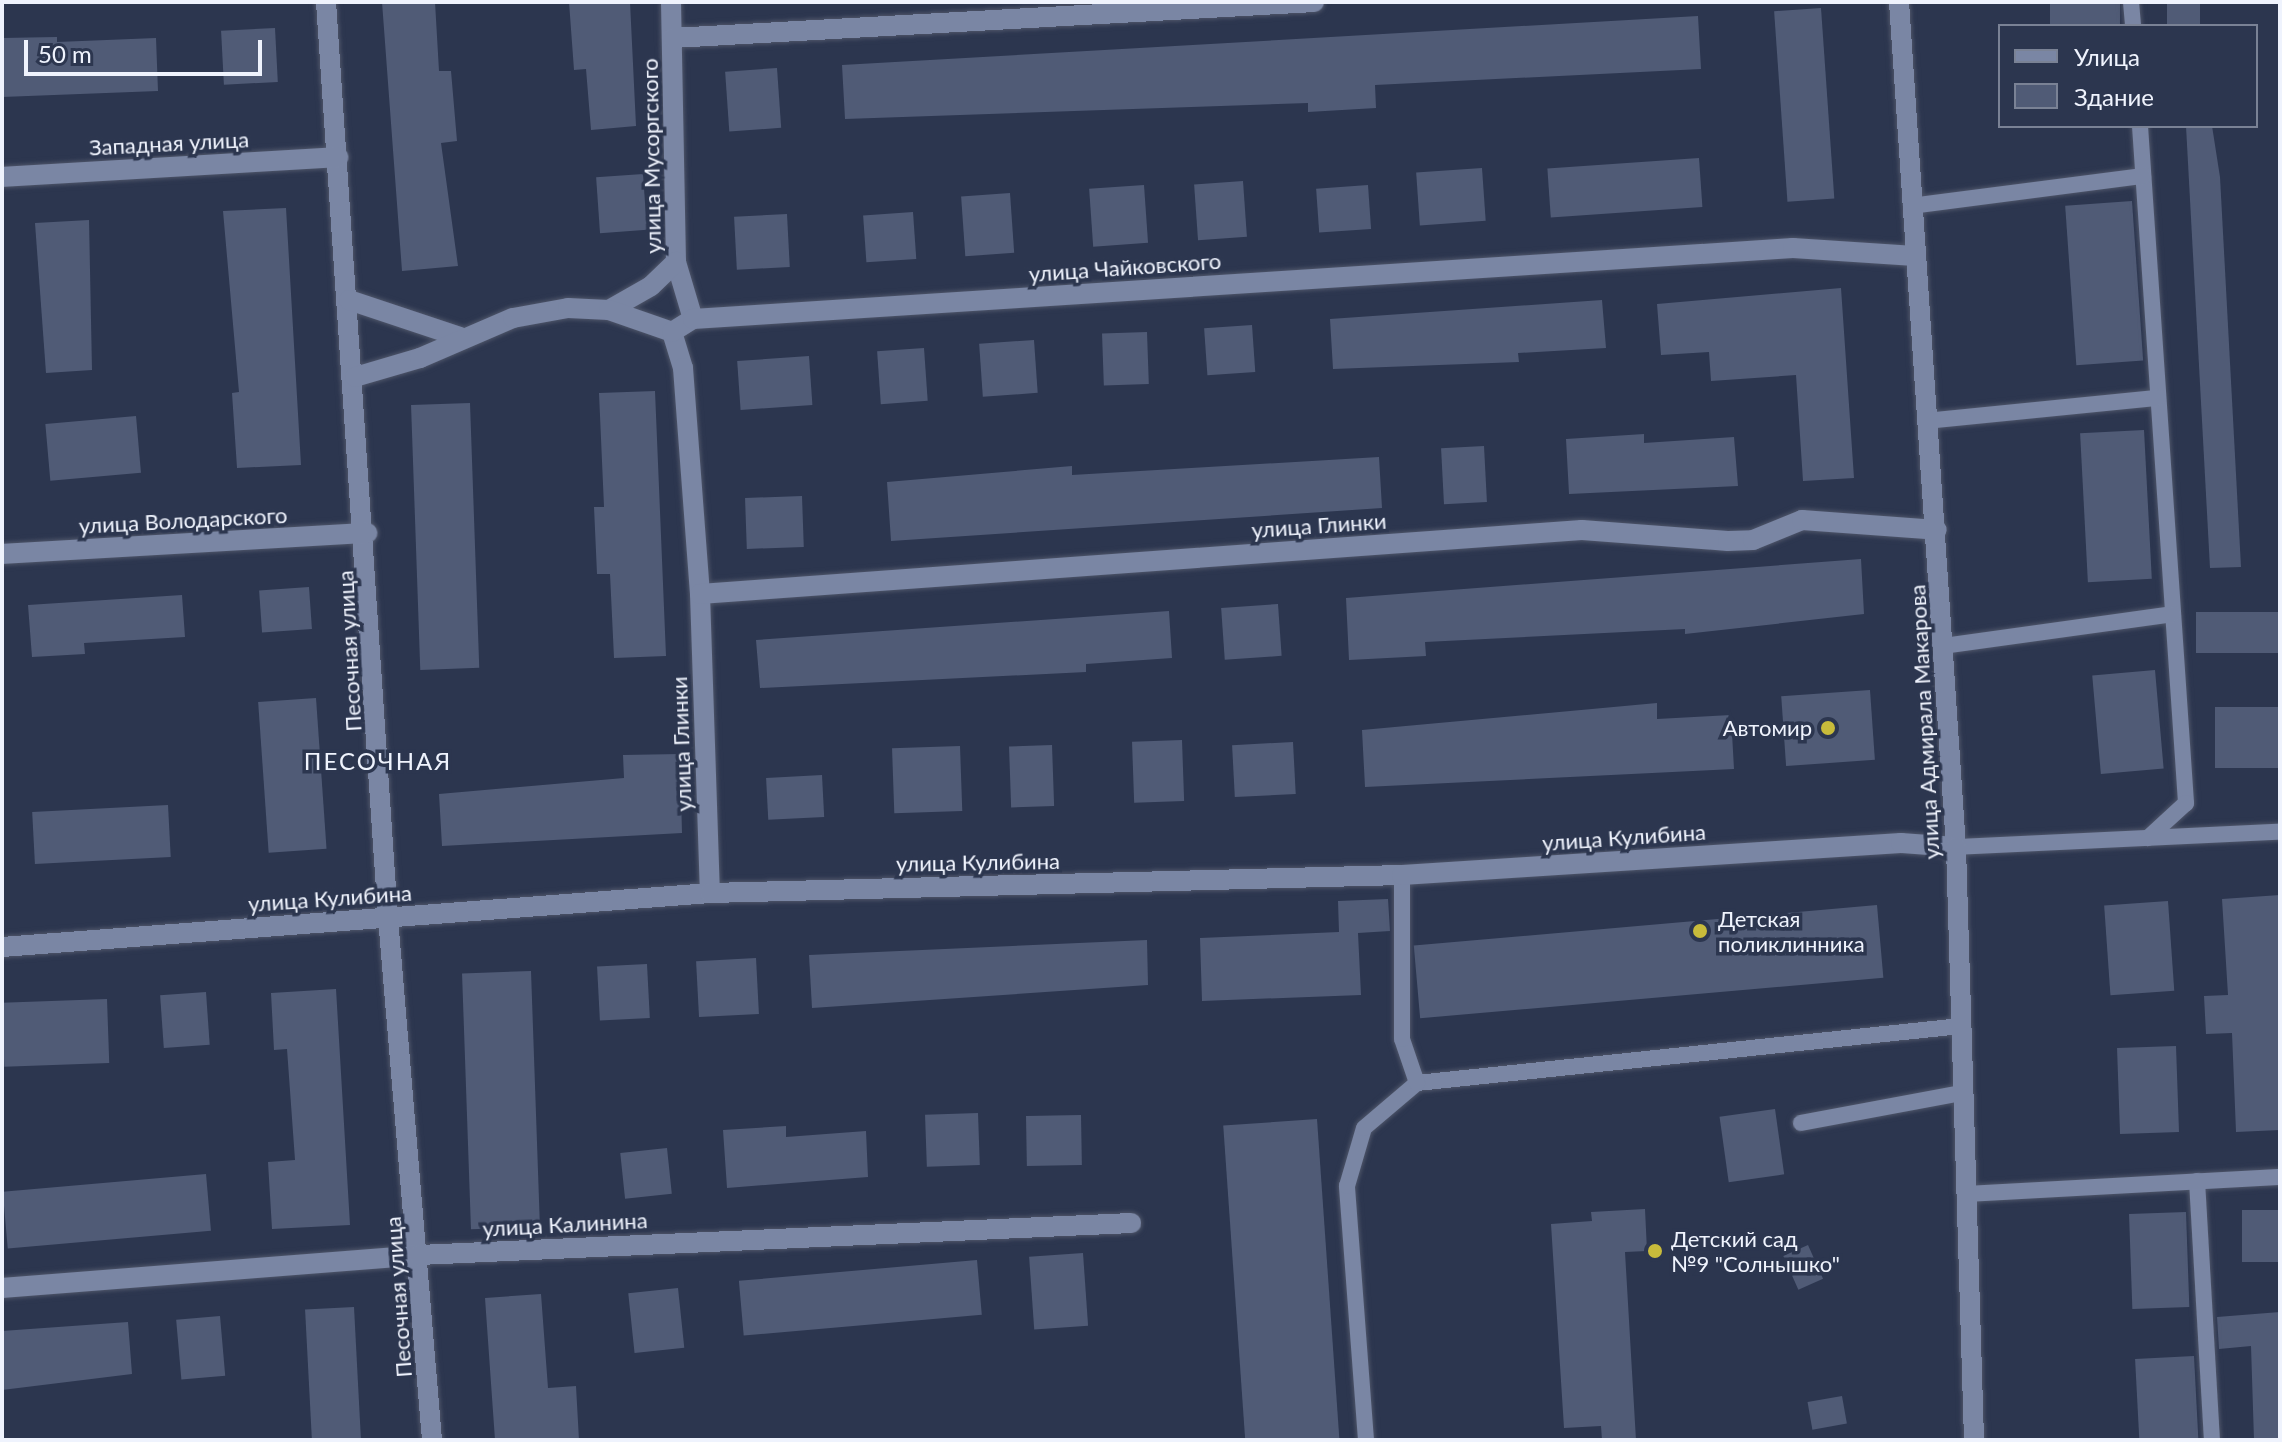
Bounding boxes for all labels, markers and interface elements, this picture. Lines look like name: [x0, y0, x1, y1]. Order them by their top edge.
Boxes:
scale bar: [28, 24, 266, 74]
legend: [1998, 24, 2258, 128]
text: 50 m: [38, 39, 92, 68]
text: Улица: [2074, 42, 2140, 71]
street label: улица Мусоргского: [636, 58, 666, 254]
text: Здание: [2074, 82, 2154, 111]
street label: Западная улица: [88, 126, 250, 160]
street label: улица Чайковского: [1028, 247, 1222, 287]
street label: улица Володарского: [78, 501, 288, 539]
street label: улица Глинки: [1251, 507, 1387, 543]
street label: Песочная улица: [332, 570, 366, 732]
street label: улица Адмирала Макарова: [1904, 584, 1944, 860]
street label: улица Глинки: [665, 676, 697, 812]
place label: Автомир: [1723, 715, 1812, 741]
marker: Автомир: [1819, 719, 1837, 737]
district label: ПЕСОЧНАЯ: [304, 747, 452, 775]
street label: улица Кулибина: [1541, 818, 1707, 856]
street label: улица Кулибина: [896, 847, 1060, 877]
street label: улица Кулибина: [247, 879, 413, 917]
place label: Детская поликлинника: [1718, 905, 1865, 956]
marker: Детская поликлинника: [1689, 920, 1711, 942]
street label: улица Калинина: [482, 1206, 648, 1242]
street label: Песочная улица: [379, 1216, 417, 1378]
place label: Детский сад №9 "Солнышко": [1671, 1225, 1840, 1276]
marker: Детский сад №9 "Солнышко": [1646, 1242, 1664, 1260]

